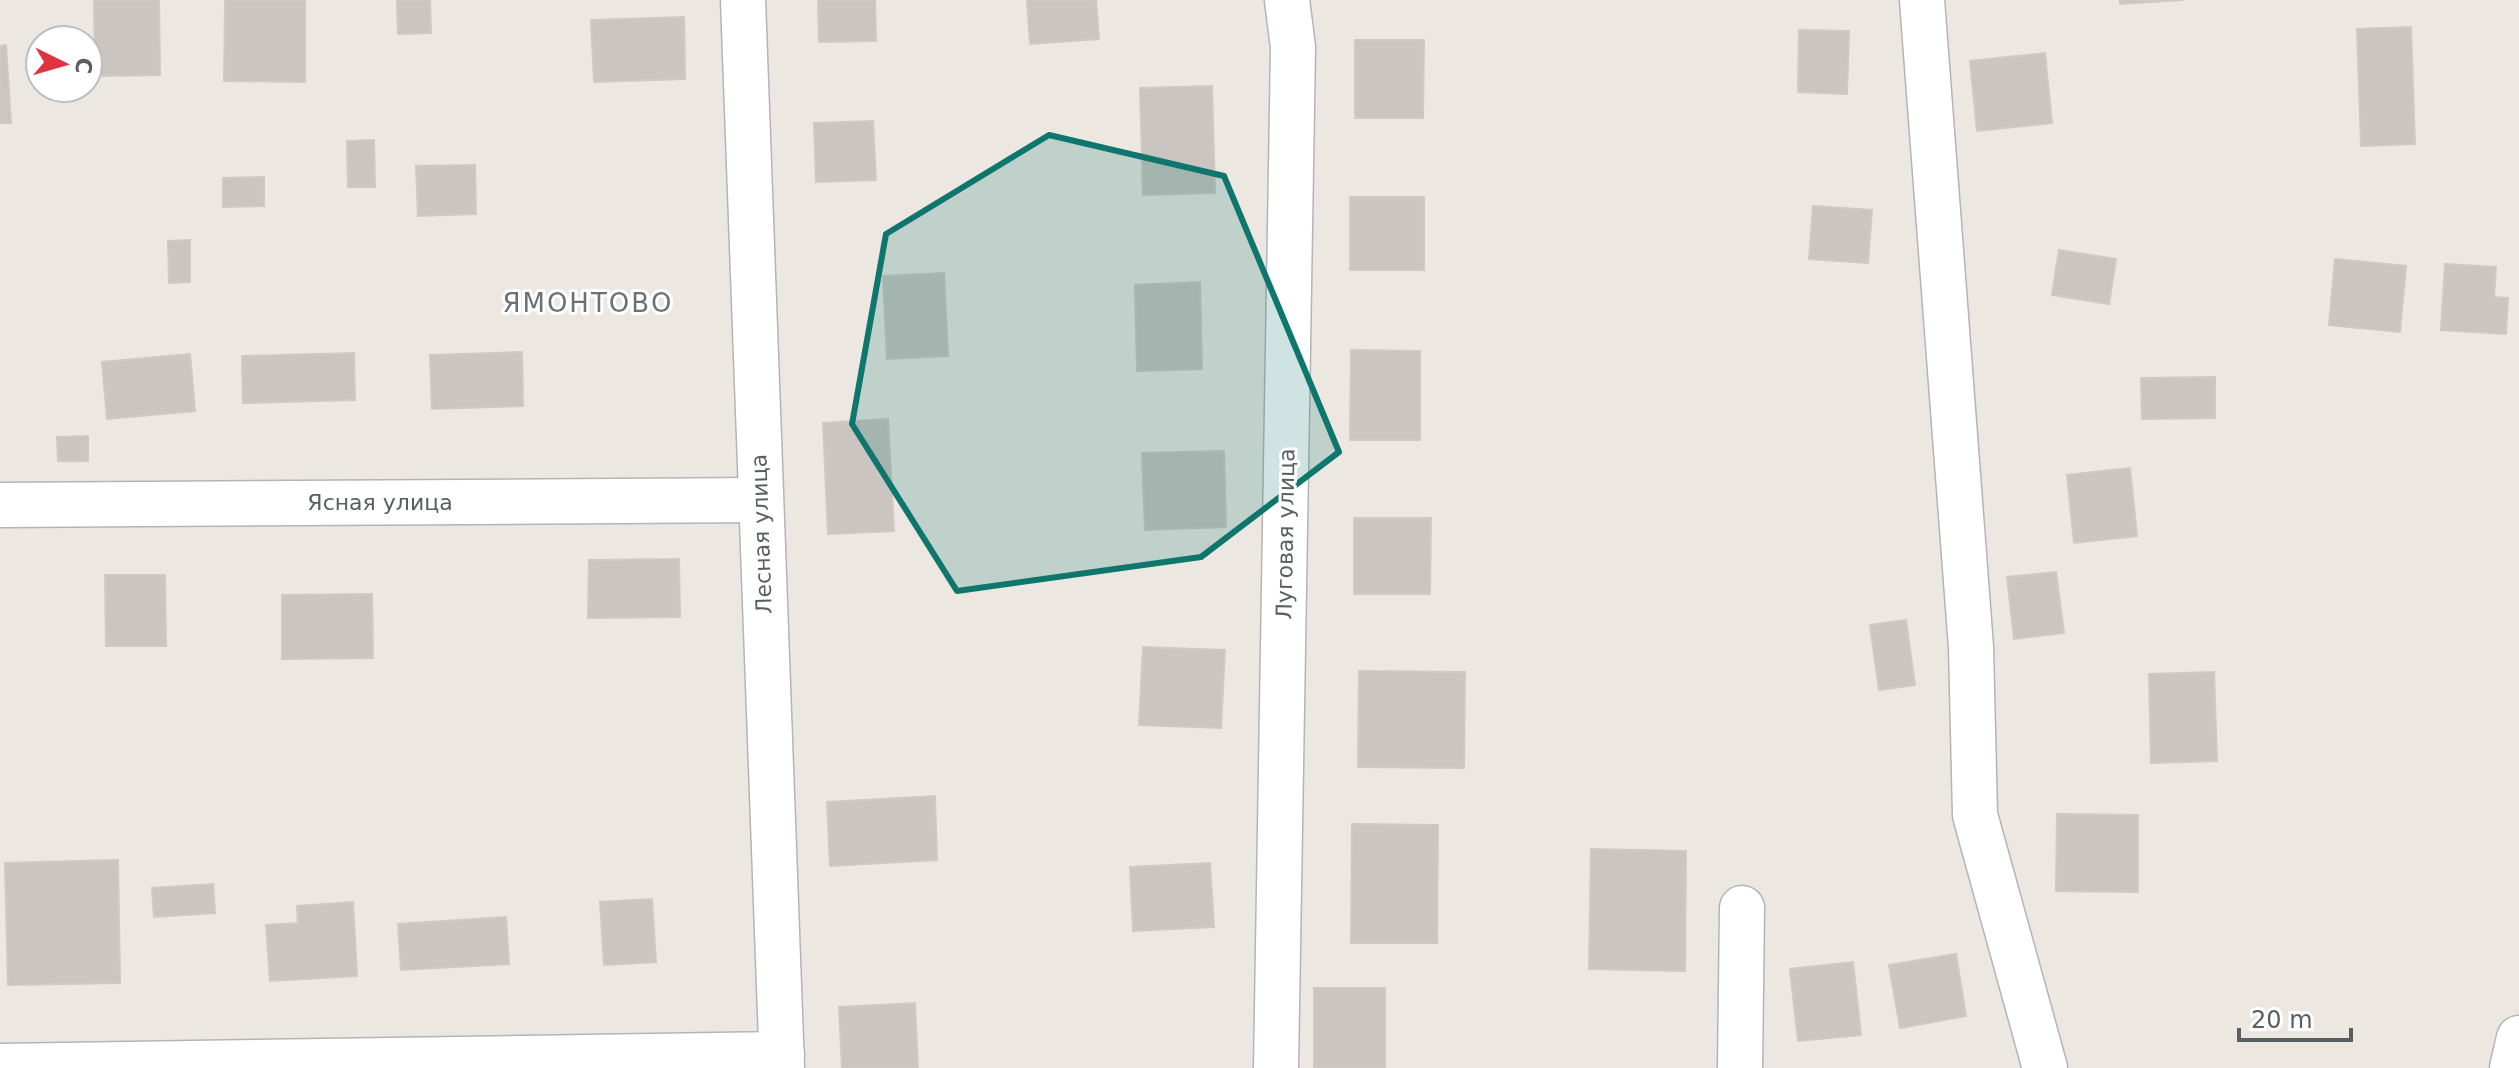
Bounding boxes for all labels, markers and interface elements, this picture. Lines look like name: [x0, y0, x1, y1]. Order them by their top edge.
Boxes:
north arrow: [24, 24, 104, 104]
text: С: [70, 57, 97, 75]
district label: ЯМОНТОВО: [502, 288, 674, 318]
street label: Луговая улица: [1272, 448, 1299, 620]
street label: Лесная улица: [746, 454, 777, 614]
street label: Ясная улица: [307, 490, 453, 515]
scale bar: [2239, 992, 2351, 1042]
text: 20 m: [2251, 1006, 2313, 1034]

